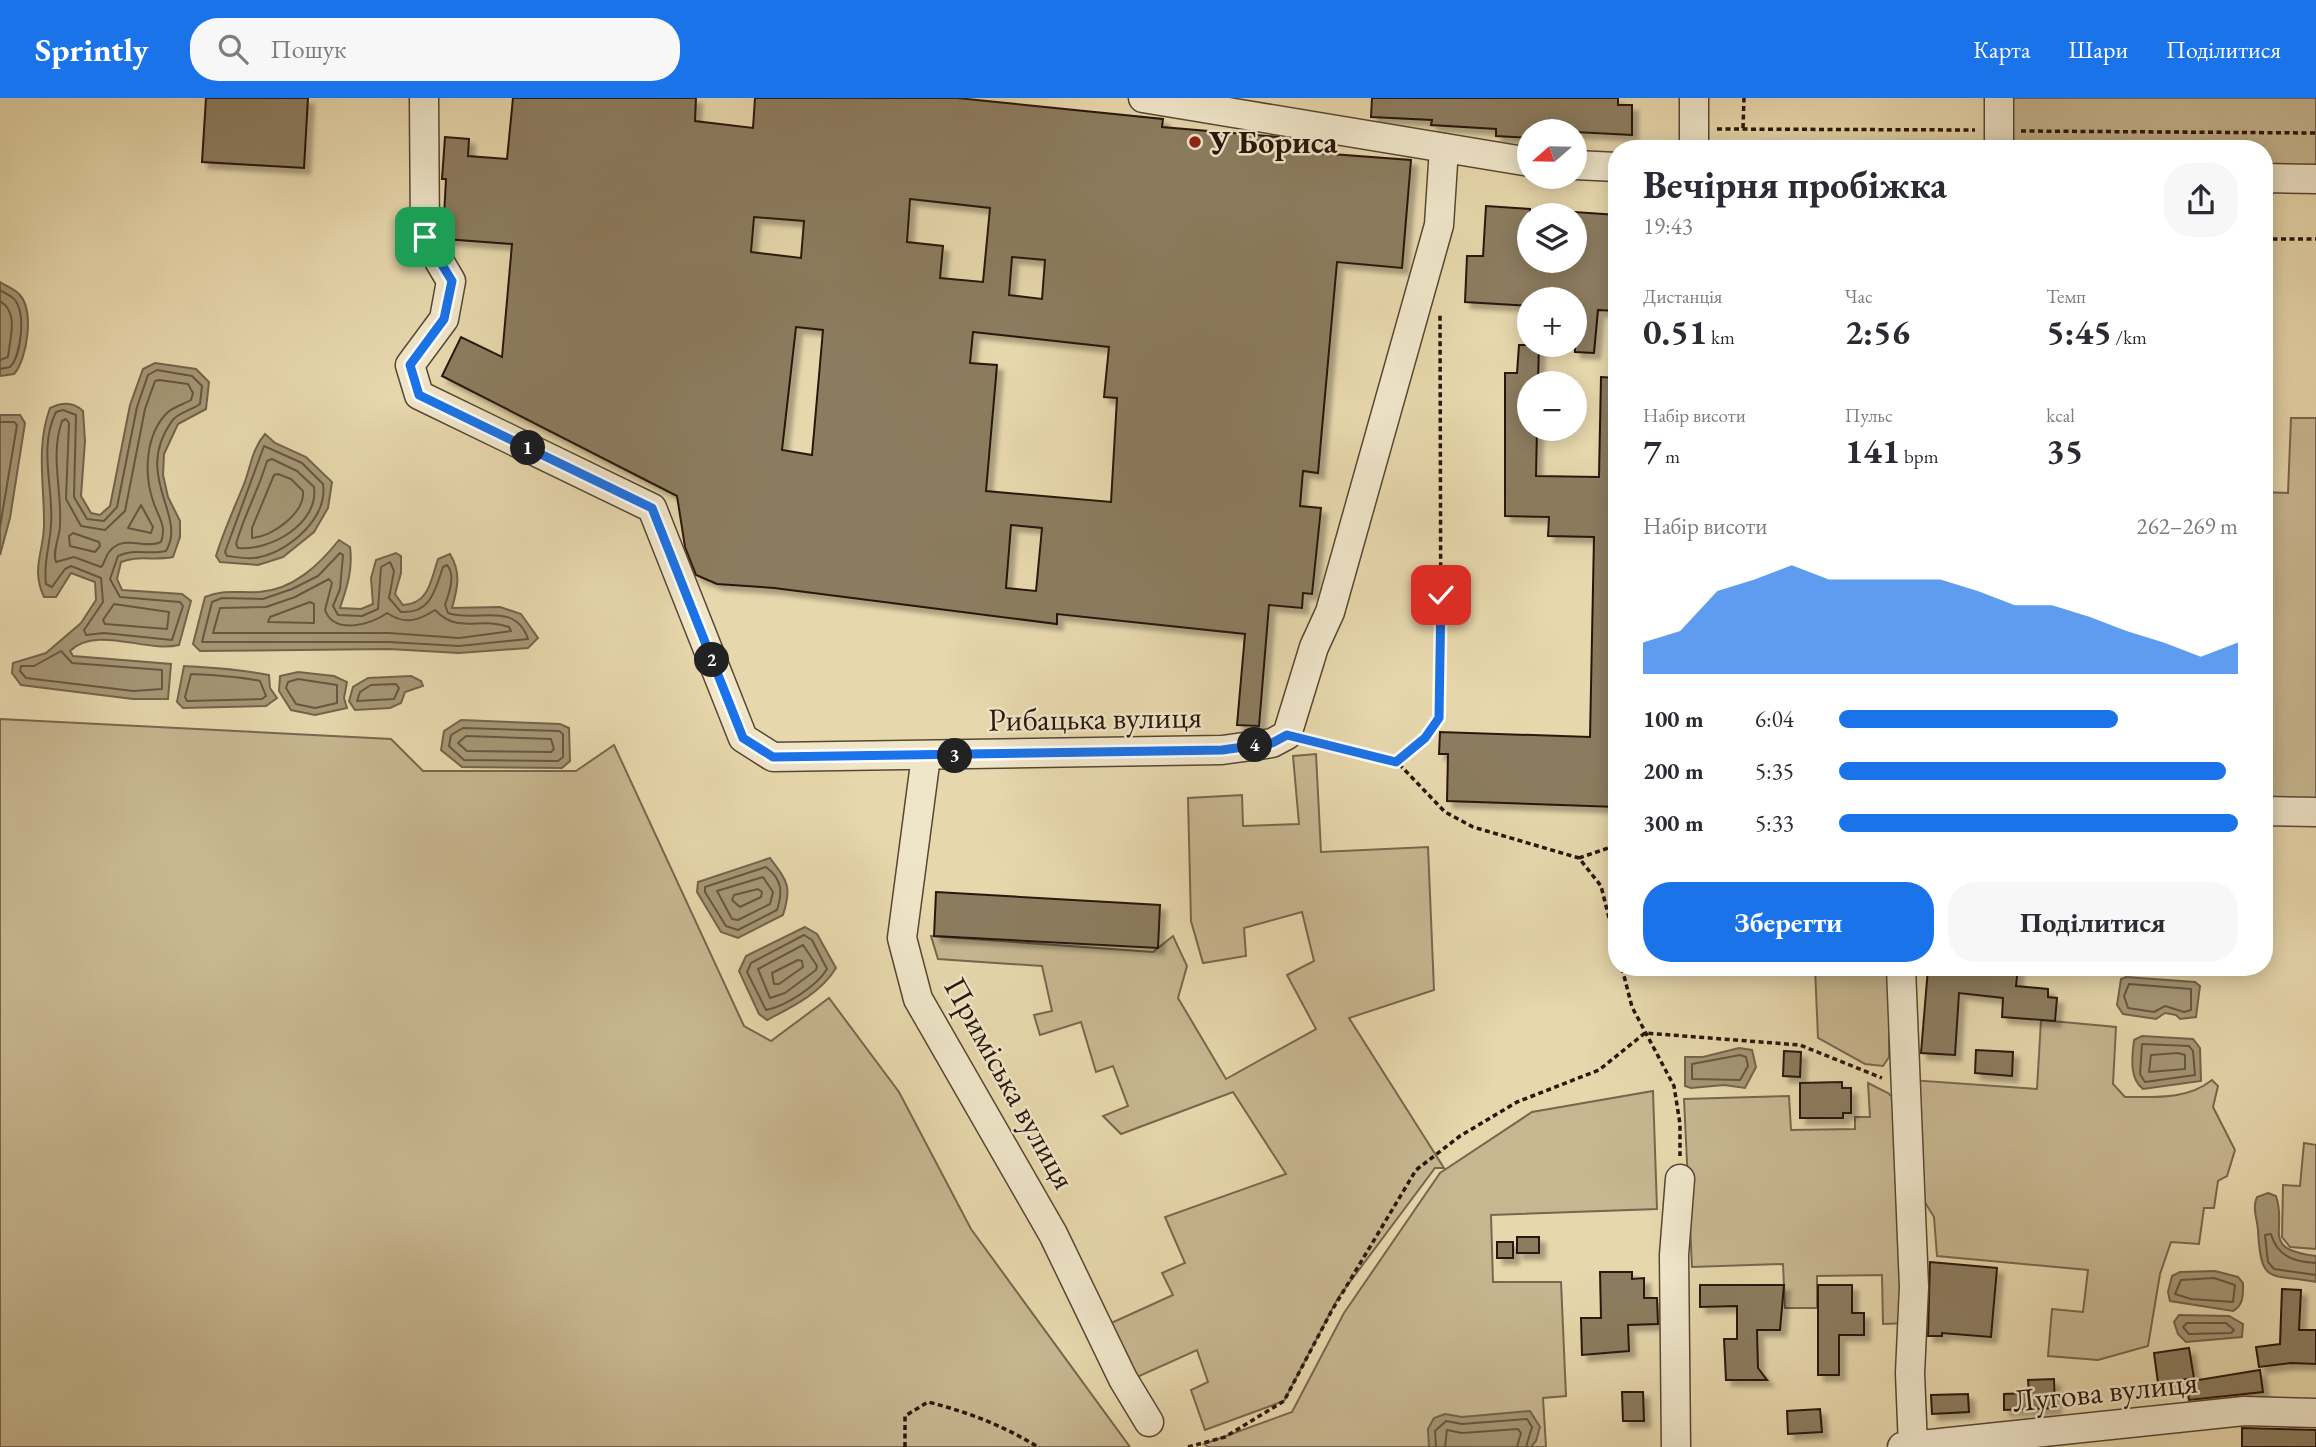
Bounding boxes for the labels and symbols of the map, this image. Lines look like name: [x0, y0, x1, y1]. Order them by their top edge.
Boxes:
north arrow: [1517, 119, 1587, 189]
place label: У Бориса: [1208, 121, 1338, 163]
marker: У Бориса: [1187, 134, 1203, 150]
pin: [395, 207, 455, 267]
pin: 1: [510, 430, 546, 466]
pin: [1411, 565, 1471, 625]
pin: 2: [694, 642, 730, 678]
street label: Рибацька вулиця: [988, 695, 1202, 741]
pin: 4: [1238, 728, 1272, 762]
pin: 3: [937, 738, 972, 774]
street label: Приміська вулиця: [934, 970, 1086, 1196]
street label: Лугова вулиця: [2010, 1360, 2200, 1422]

